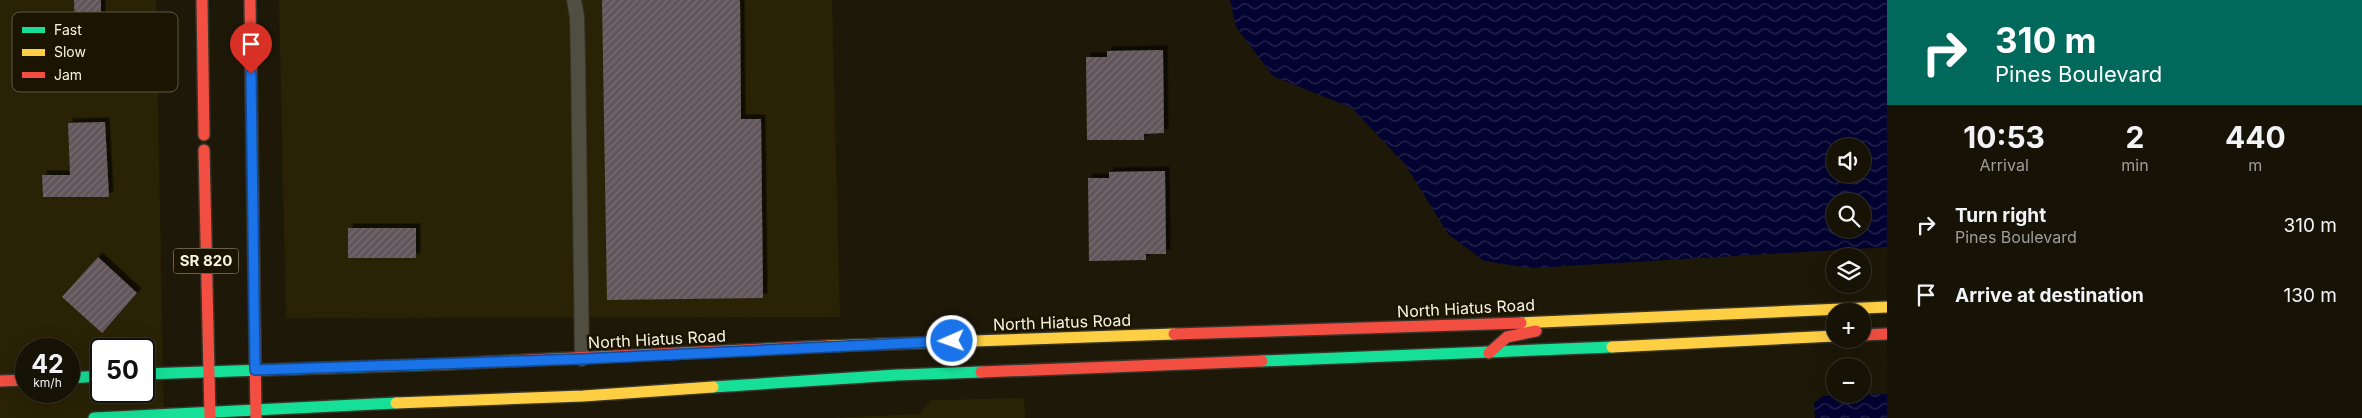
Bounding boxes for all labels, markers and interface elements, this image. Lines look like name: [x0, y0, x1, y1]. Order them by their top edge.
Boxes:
legend: [12, 12, 178, 92]
text: 310 m: [1995, 19, 2097, 61]
icon: right: [1912, 20, 1977, 85]
text: Fast: [54, 21, 82, 38]
pin: [230, 23, 272, 74]
icon: arrive: [237, 30, 265, 58]
text: Slow: [54, 43, 86, 60]
text: Pines Boulevard: [1995, 61, 2162, 87]
text: Jam: [54, 66, 82, 83]
text: 10:53: [1963, 119, 2045, 155]
text: 2: [2125, 119, 2144, 155]
text: 440: [2225, 119, 2286, 155]
map controls: [1826, 138, 1871, 403]
button: sound: [1826, 138, 1871, 183]
text: Arrival: [1980, 155, 2029, 175]
text: min: [2121, 155, 2149, 175]
text: m: [2248, 155, 2262, 175]
button: search: [1826, 193, 1871, 238]
text: Turn right: [1955, 204, 2046, 227]
icon: right: [1912, 211, 1940, 239]
text: 310 m: [2284, 214, 2337, 237]
text: Pines Boulevard: [1955, 227, 2077, 247]
road number: SR 820: [174, 248, 238, 274]
button: layers: [1826, 248, 1871, 293]
icon: arrive: [1912, 281, 1940, 309]
text: Arrive at destination: [1955, 284, 2144, 307]
text: 130 m: [2284, 284, 2337, 307]
street label: North Hiatus Road: [1397, 294, 1535, 322]
button: +: [1826, 303, 1871, 348]
street label: North Hiatus Road: [993, 310, 1131, 334]
position arrow: [925, 314, 977, 366]
street label: North Hiatus Road: [588, 325, 726, 353]
speed limit sign: 50: [90, 338, 155, 403]
text: 42: [31, 349, 64, 379]
button: −: [1826, 358, 1871, 403]
text: km/h: [33, 375, 62, 390]

